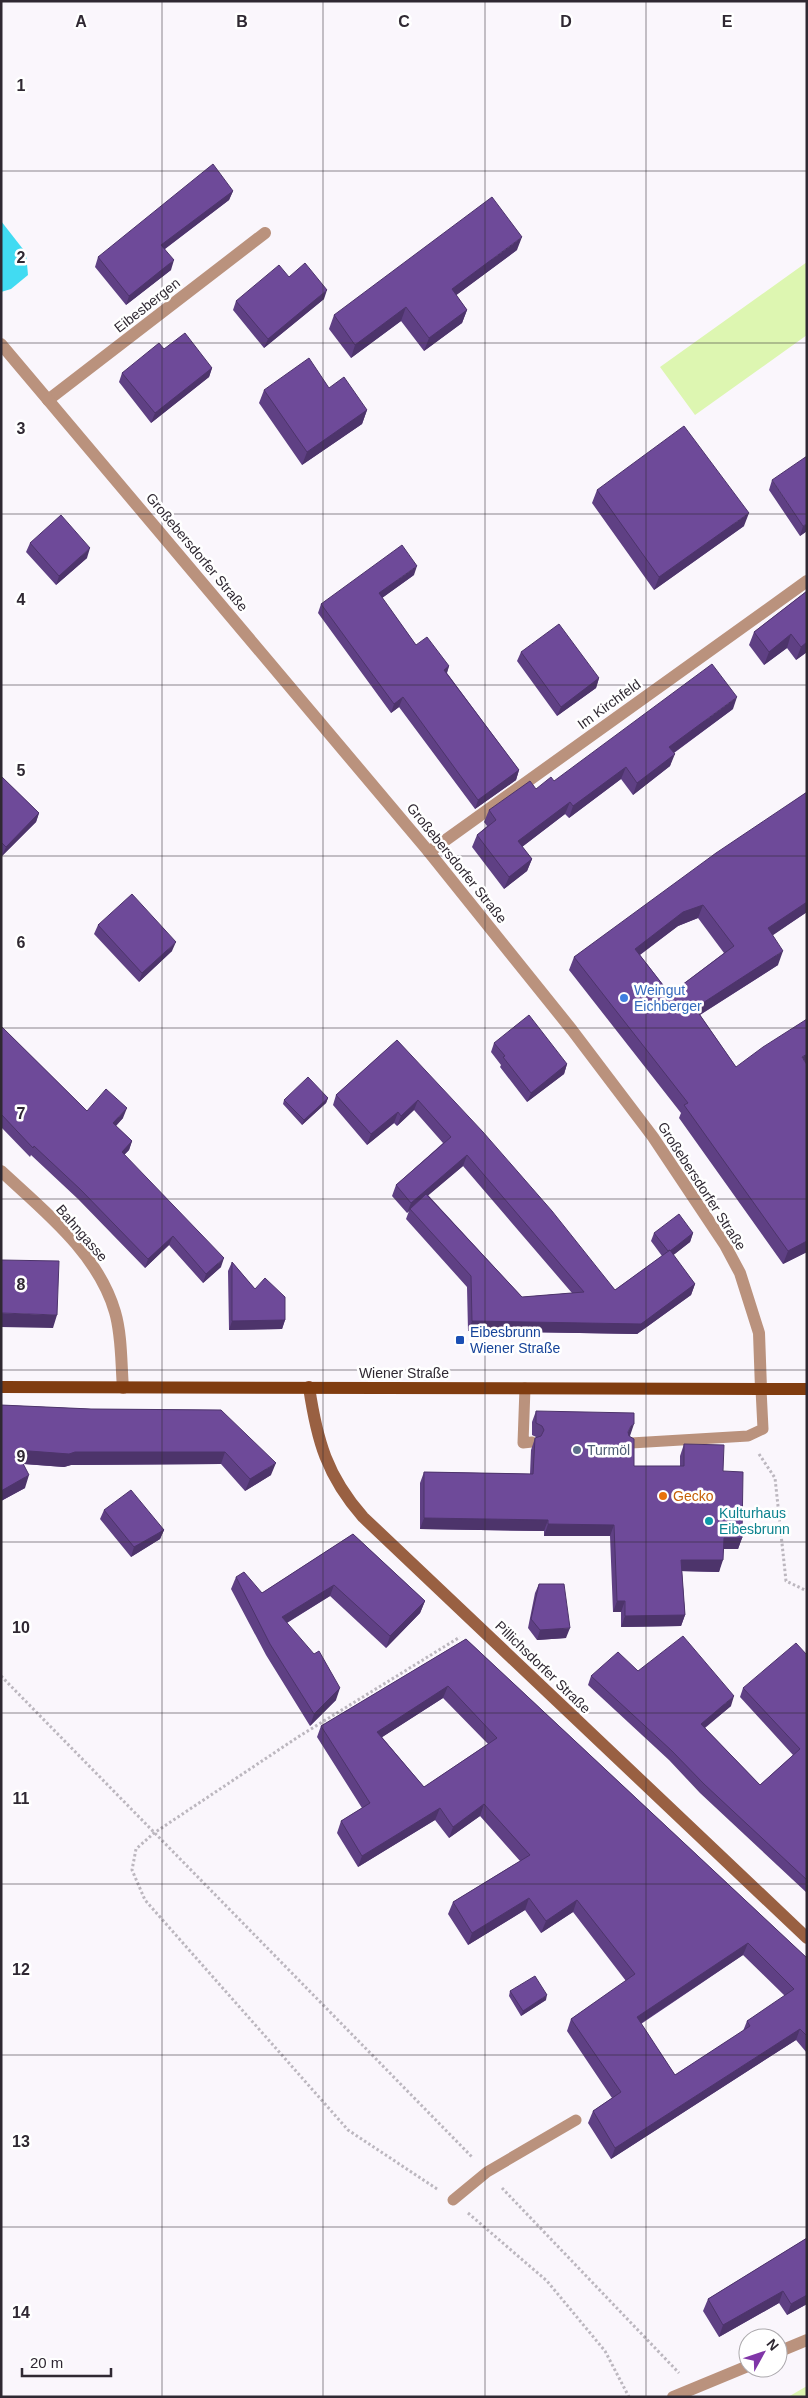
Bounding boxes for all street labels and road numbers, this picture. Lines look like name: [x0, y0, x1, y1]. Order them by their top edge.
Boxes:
street label: Eibesbergen: [111, 274, 183, 336]
street label: Großebersdorfer Straße: [143, 490, 251, 615]
street label: Im Kirchfeld: [574, 676, 644, 732]
street label: Großebersdorfer Straße: [404, 800, 510, 926]
street label: Großebersdorfer Straße: [655, 1119, 750, 1253]
street label: Bahngasse: [53, 1201, 111, 1265]
street label: Wiener Straße: [359, 1365, 449, 1381]
street label: Pillichsdorfer Straße: [492, 1617, 594, 1717]

